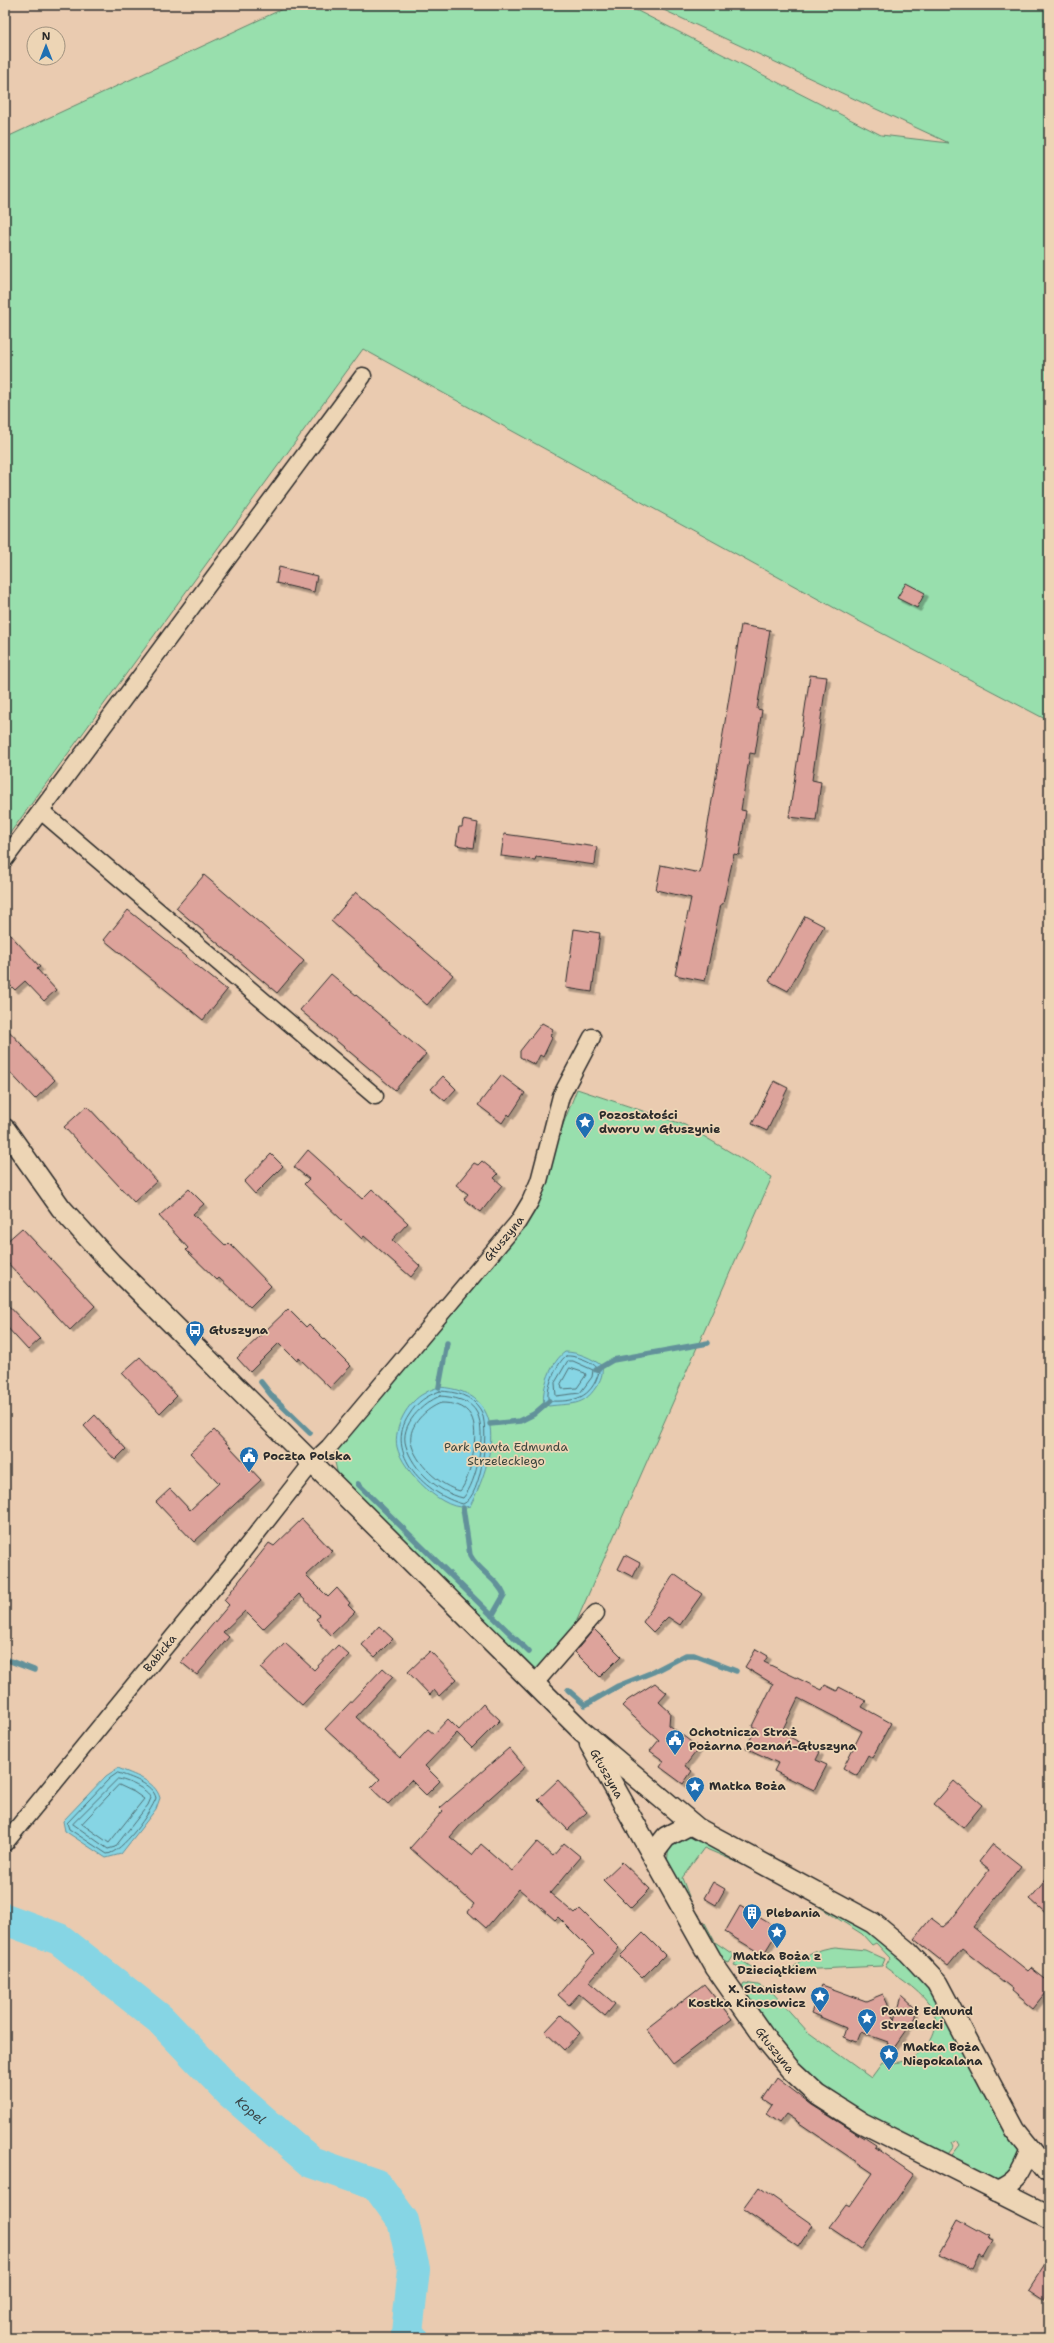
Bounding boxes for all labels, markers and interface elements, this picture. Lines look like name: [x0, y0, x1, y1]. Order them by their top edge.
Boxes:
north arrow: [26, 26, 66, 66]
text: N: [42, 29, 51, 44]
place label: Pozostałości dworu w Głuszynie: [599, 1107, 720, 1137]
place icon: Pozostałości dworu w Głuszynie: [574, 1111, 596, 1139]
street label: Głuszyna: [480, 1213, 528, 1265]
bus stop icon: Głuszyna: [184, 1319, 206, 1347]
place label: Głuszyna: [209, 1322, 269, 1338]
park label: Park Pawła Edmunda Strzeleckiego: [444, 1439, 568, 1469]
public building icon: Poczta Polska: [238, 1445, 260, 1473]
place label: Poczta Polska: [263, 1448, 352, 1464]
street label: Babicka: [140, 1631, 181, 1675]
place label: Ochotnicza Straż Pożarna Poznań-Głuszyna: [689, 1724, 857, 1754]
public building icon: Ochotnicza Straż Pożarna Poznań-Głuszyna: [664, 1728, 686, 1756]
street label: Głuszyna: [586, 1746, 627, 1802]
place icon: Matka Boża: [684, 1775, 706, 1803]
place label: Matka Boża: [709, 1778, 787, 1794]
building icon: Plebania: [741, 1902, 763, 1930]
place label: Plebania: [766, 1905, 821, 1921]
place icon: Matka Boża z Dzieciątkiem: [766, 1921, 788, 1949]
place label: Matka Boża z Dzieciątkiem: [733, 1948, 821, 1978]
place label: X. Stanisław Kostka Kinosowicz: [688, 1981, 806, 2011]
place icon: X. Stanisław Kostka Kinosowicz: [809, 1985, 831, 2013]
place label: Paweł Edmund Strzelecki: [881, 2003, 973, 2033]
place icon: Paweł Edmund Strzelecki: [856, 2007, 878, 2035]
street label: Głuszyna: [752, 2024, 798, 2077]
place label: Matka Boża Niepokalana: [903, 2039, 983, 2069]
place icon: Matka Boża Niepokalana: [878, 2043, 900, 2071]
water label: Kopel: [232, 2092, 269, 2128]

